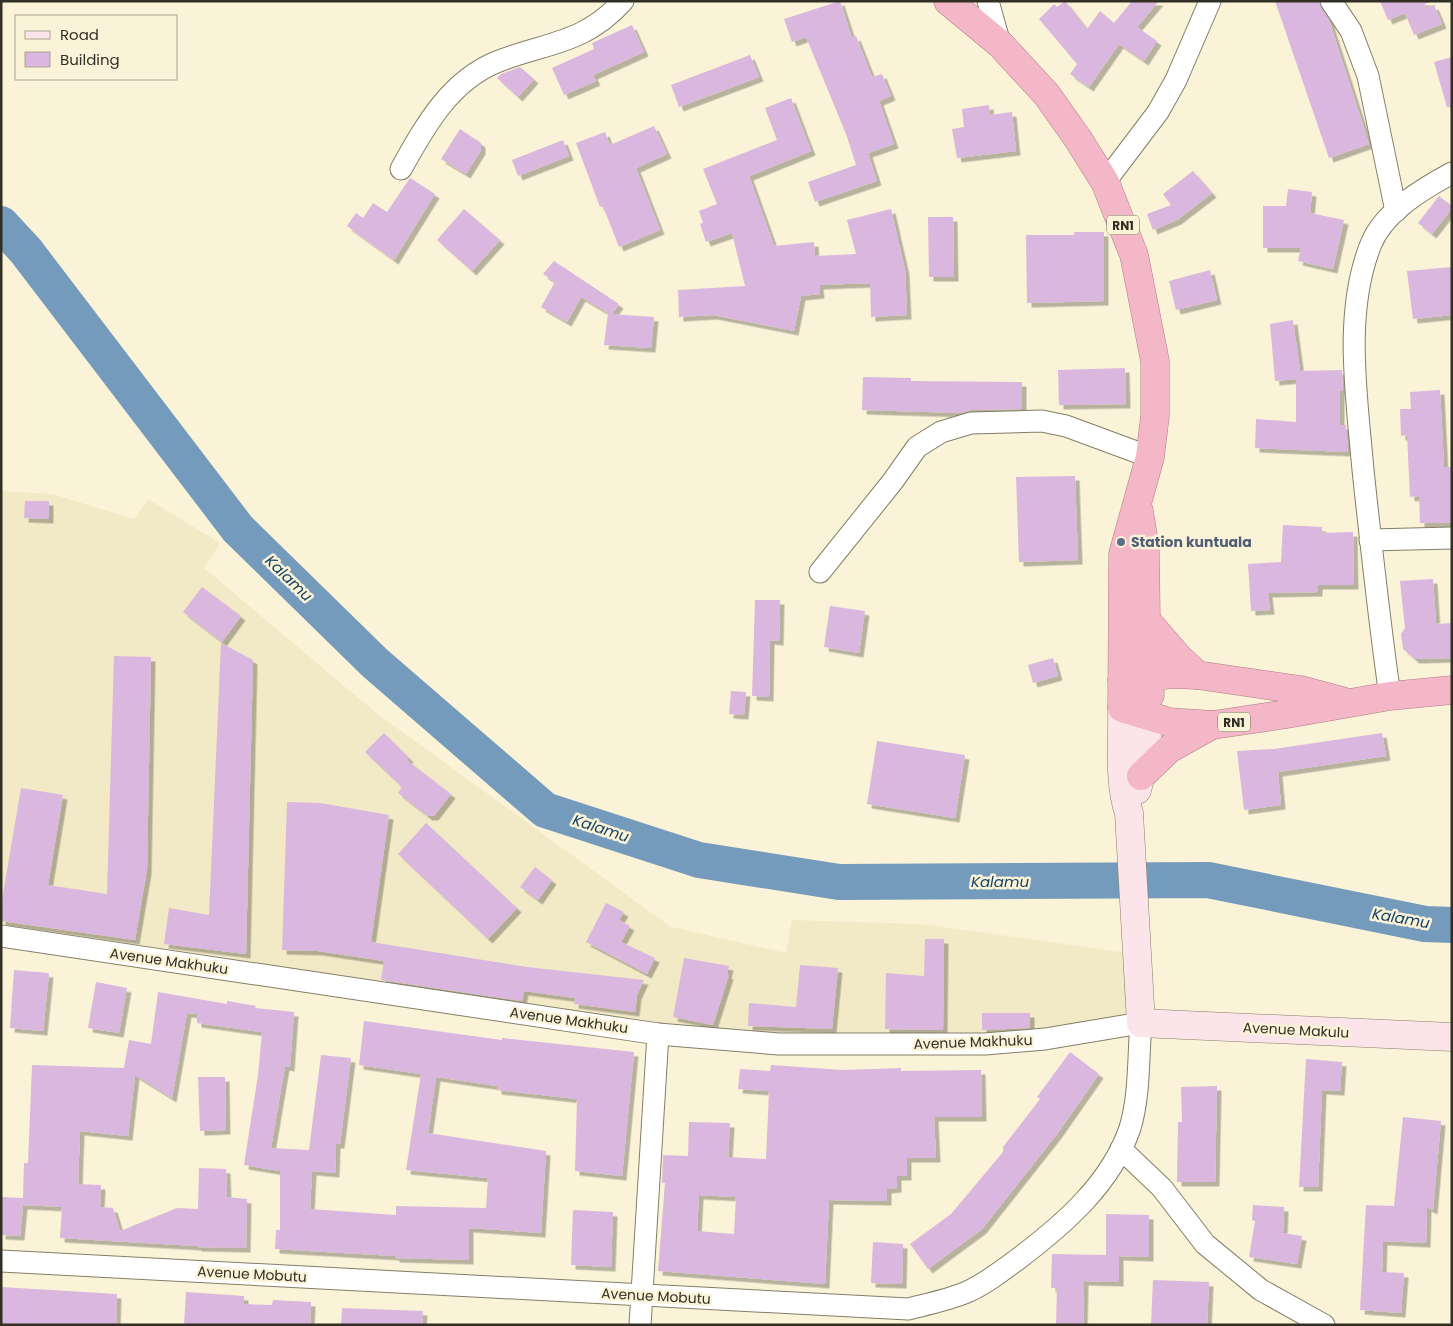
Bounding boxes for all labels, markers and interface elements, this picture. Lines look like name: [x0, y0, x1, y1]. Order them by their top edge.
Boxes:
legend: [15, 15, 178, 80]
text: Road: [60, 24, 99, 45]
text: Building: [60, 49, 120, 70]
road number: RN1: [1107, 216, 1139, 234]
place label: Station kuntuala: [1131, 532, 1252, 552]
marker: Station kuntuala: [1115, 536, 1127, 548]
water label: Kalamu: [261, 550, 317, 606]
road number: RN1: [1218, 712, 1250, 732]
water label: Kalamu: [570, 809, 632, 847]
water label: Kalamu: [971, 871, 1029, 892]
water label: Kalamu: [1371, 903, 1432, 933]
street label: Avenue Makhuku: [109, 943, 229, 979]
street label: Avenue Makhuku: [509, 1002, 629, 1038]
street label: Avenue Makulu: [1242, 1017, 1350, 1043]
street label: Avenue Makhuku: [913, 1030, 1033, 1054]
street label: Avenue Mobutu: [197, 1261, 307, 1287]
street label: Avenue Mobutu: [601, 1283, 711, 1309]

